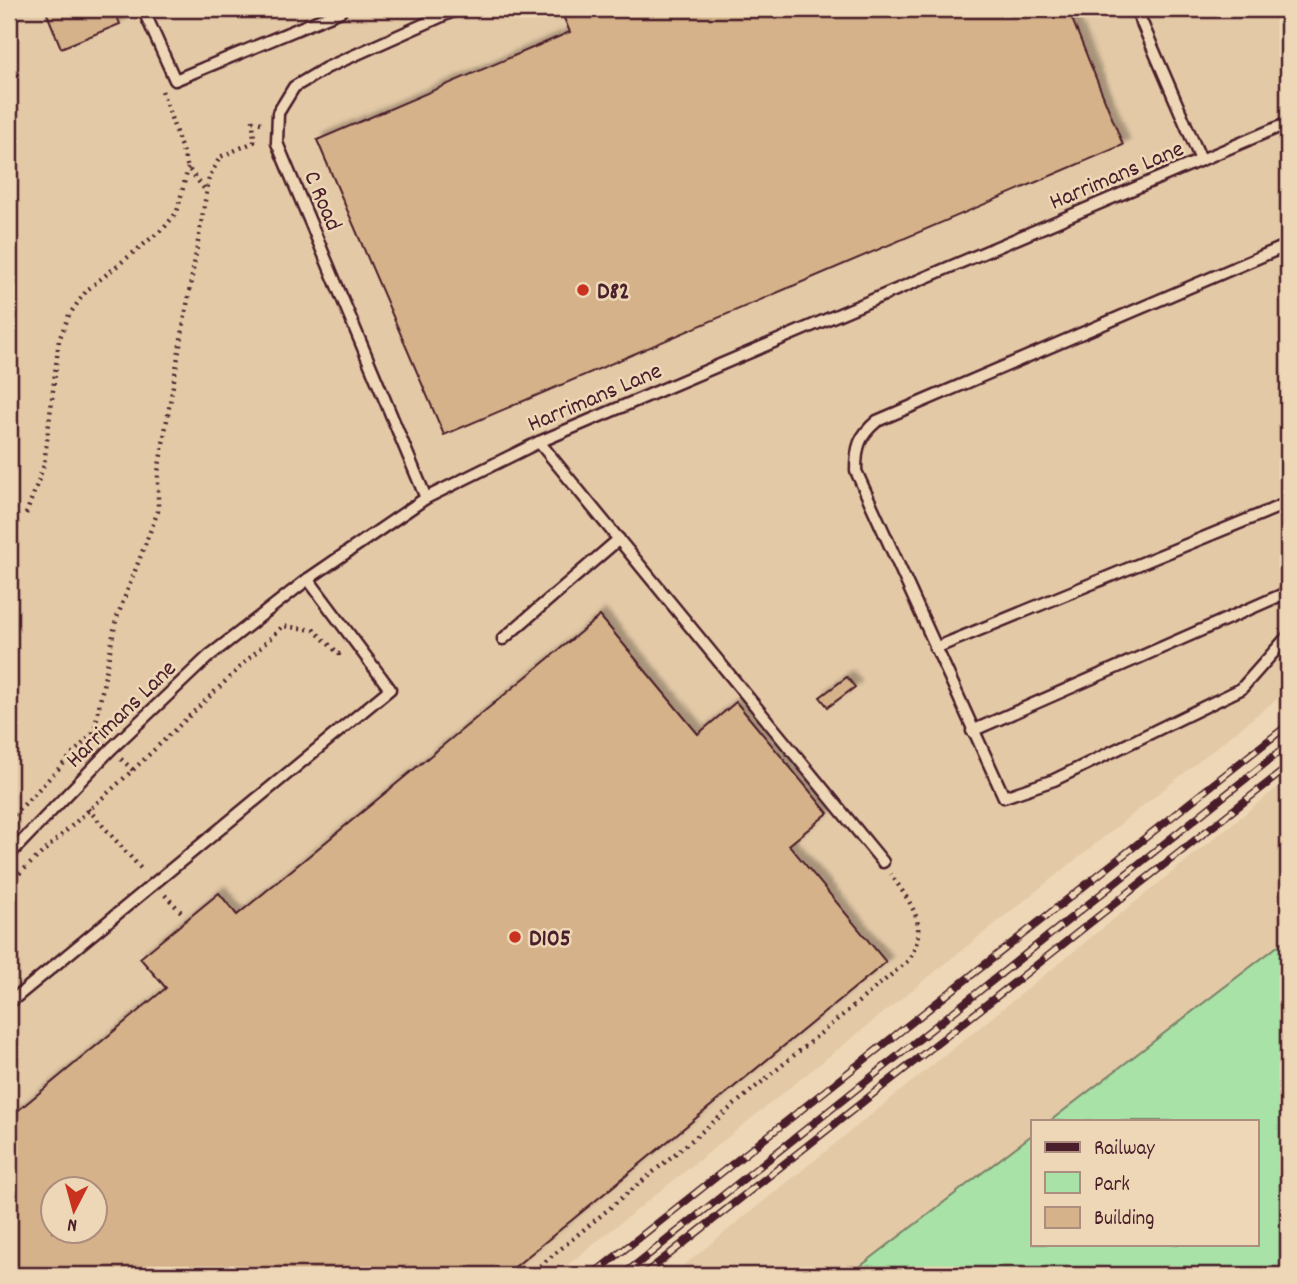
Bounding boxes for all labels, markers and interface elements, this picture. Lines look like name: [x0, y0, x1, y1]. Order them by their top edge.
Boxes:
street label: Harrimans Lane: [1045, 133, 1190, 220]
street label: C Road: [293, 166, 349, 236]
place label: D82: [597, 276, 630, 310]
marker: D82: [575, 282, 591, 298]
street label: Harrimans Lane: [523, 355, 668, 442]
street label: Harrimans Lane: [59, 653, 185, 777]
place label: D105: [529, 923, 571, 957]
marker: D105: [507, 929, 523, 945]
legend: [1031, 1120, 1258, 1246]
text: Railway: [1094, 1135, 1155, 1165]
text: Park: [1094, 1171, 1130, 1201]
north arrow: [38, 1176, 108, 1246]
text: Building: [1094, 1205, 1154, 1235]
text: N: [67, 1210, 79, 1237]

